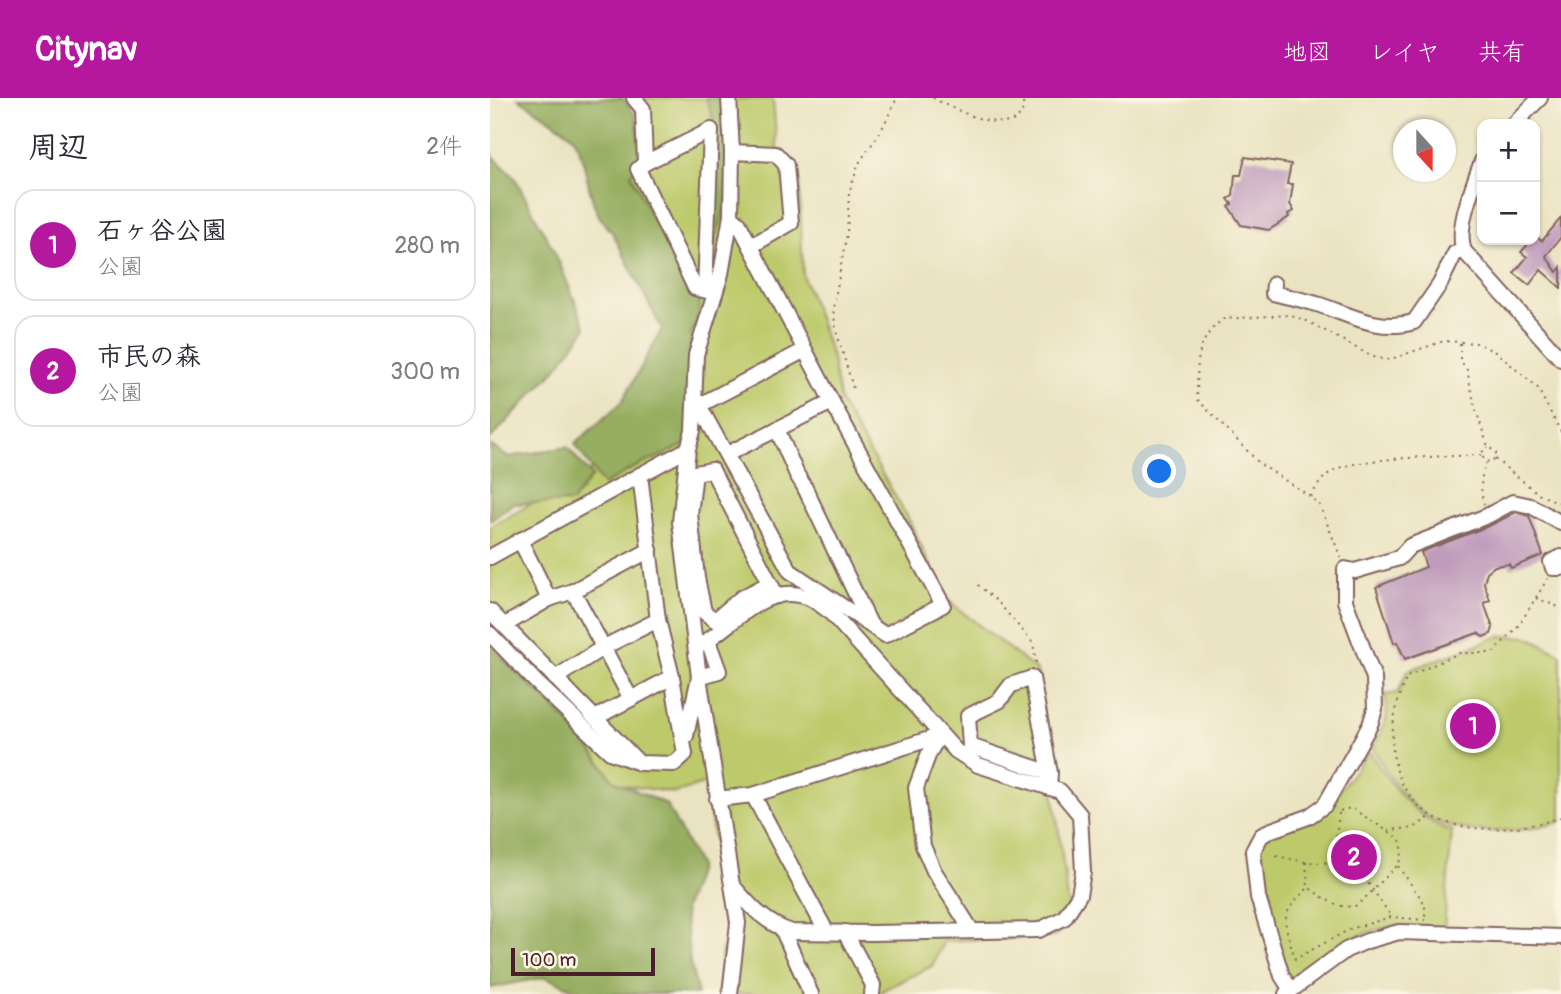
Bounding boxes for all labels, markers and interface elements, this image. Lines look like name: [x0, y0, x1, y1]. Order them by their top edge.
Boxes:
text: Citynav: [35, 29, 138, 70]
text: 地図: [1283, 38, 1331, 67]
text: レイヤ: [1369, 38, 1440, 67]
text: 共有: [1478, 38, 1526, 67]
north arrow: [1393, 119, 1456, 182]
map controls: [1477, 119, 1540, 245]
button: +: [1477, 119, 1540, 182]
text: 周辺: [28, 129, 88, 166]
text: 2件: [426, 132, 462, 161]
button: −: [1477, 182, 1540, 245]
text: 石ヶ谷公園: [97, 215, 227, 247]
text: 1: [49, 231, 58, 260]
text: 280 m: [394, 231, 460, 260]
text: 公園: [97, 252, 143, 281]
text: 市民の森: [97, 341, 201, 373]
text: 2: [47, 357, 59, 386]
text: 300 m: [390, 357, 460, 386]
text: 公園: [97, 378, 143, 407]
your location: [1142, 454, 1176, 488]
pin: 1: [1450, 700, 1496, 752]
pin: 2: [1331, 831, 1377, 883]
scale bar: [511, 945, 654, 977]
text: 100 m: [522, 948, 576, 972]

